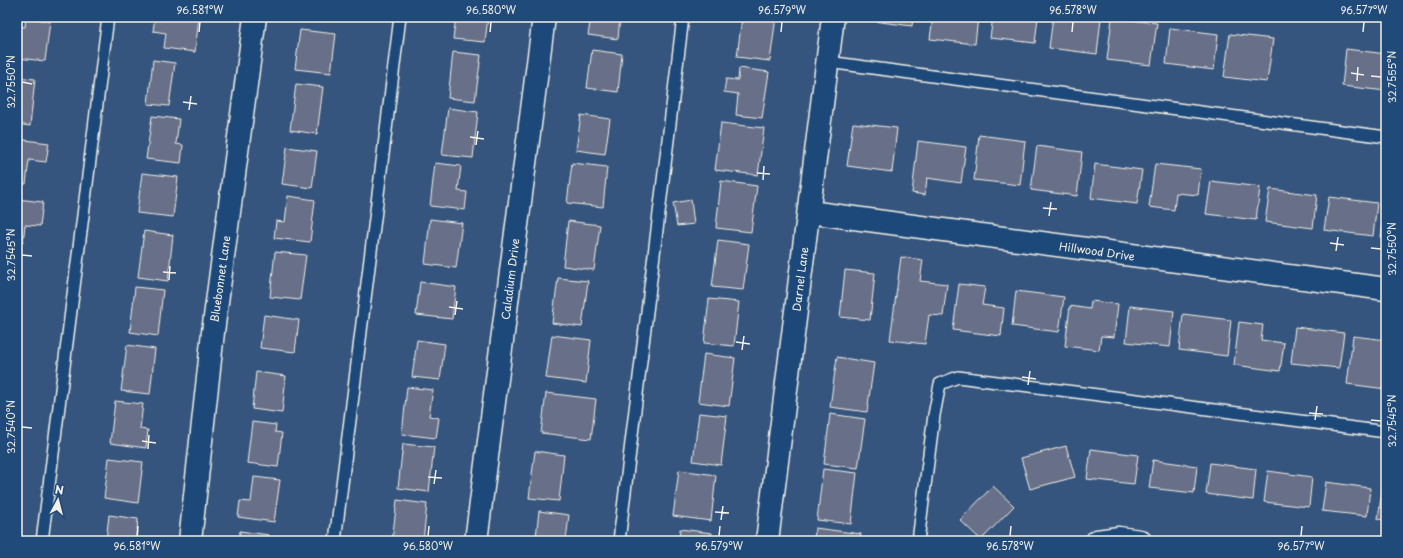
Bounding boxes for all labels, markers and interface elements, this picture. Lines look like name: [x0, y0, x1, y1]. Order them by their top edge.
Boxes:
text: 96.581°W: [176, 2, 224, 17]
text: 96.580°W: [466, 2, 517, 17]
text: 96.579°W: [758, 2, 807, 17]
text: 96.578°W: [1049, 2, 1098, 17]
text: 96.577°W: [1340, 2, 1388, 17]
text: 32.7555°N: [1384, 50, 1399, 103]
text: 32.7550°N: [3, 55, 18, 109]
text: 32.7550°N: [1384, 222, 1399, 276]
text: 32.7545°N: [3, 228, 18, 281]
street label: Bluebonnet Lane: [205, 234, 235, 324]
street label: Caladium Drive: [497, 237, 523, 321]
street label: Hillwood Drive: [1058, 237, 1136, 265]
street label: Darnel Lane: [788, 246, 812, 312]
text: 32.7545°N: [1384, 394, 1399, 447]
text: 32.7540°N: [3, 400, 18, 454]
north arrow: [38, 480, 78, 520]
text: N: [54, 481, 65, 499]
text: 96.581°W: [113, 538, 161, 553]
text: 96.580°W: [403, 538, 454, 553]
text: 96.579°W: [695, 538, 744, 553]
text: 96.578°W: [986, 538, 1035, 553]
text: 96.577°W: [1277, 538, 1325, 553]

